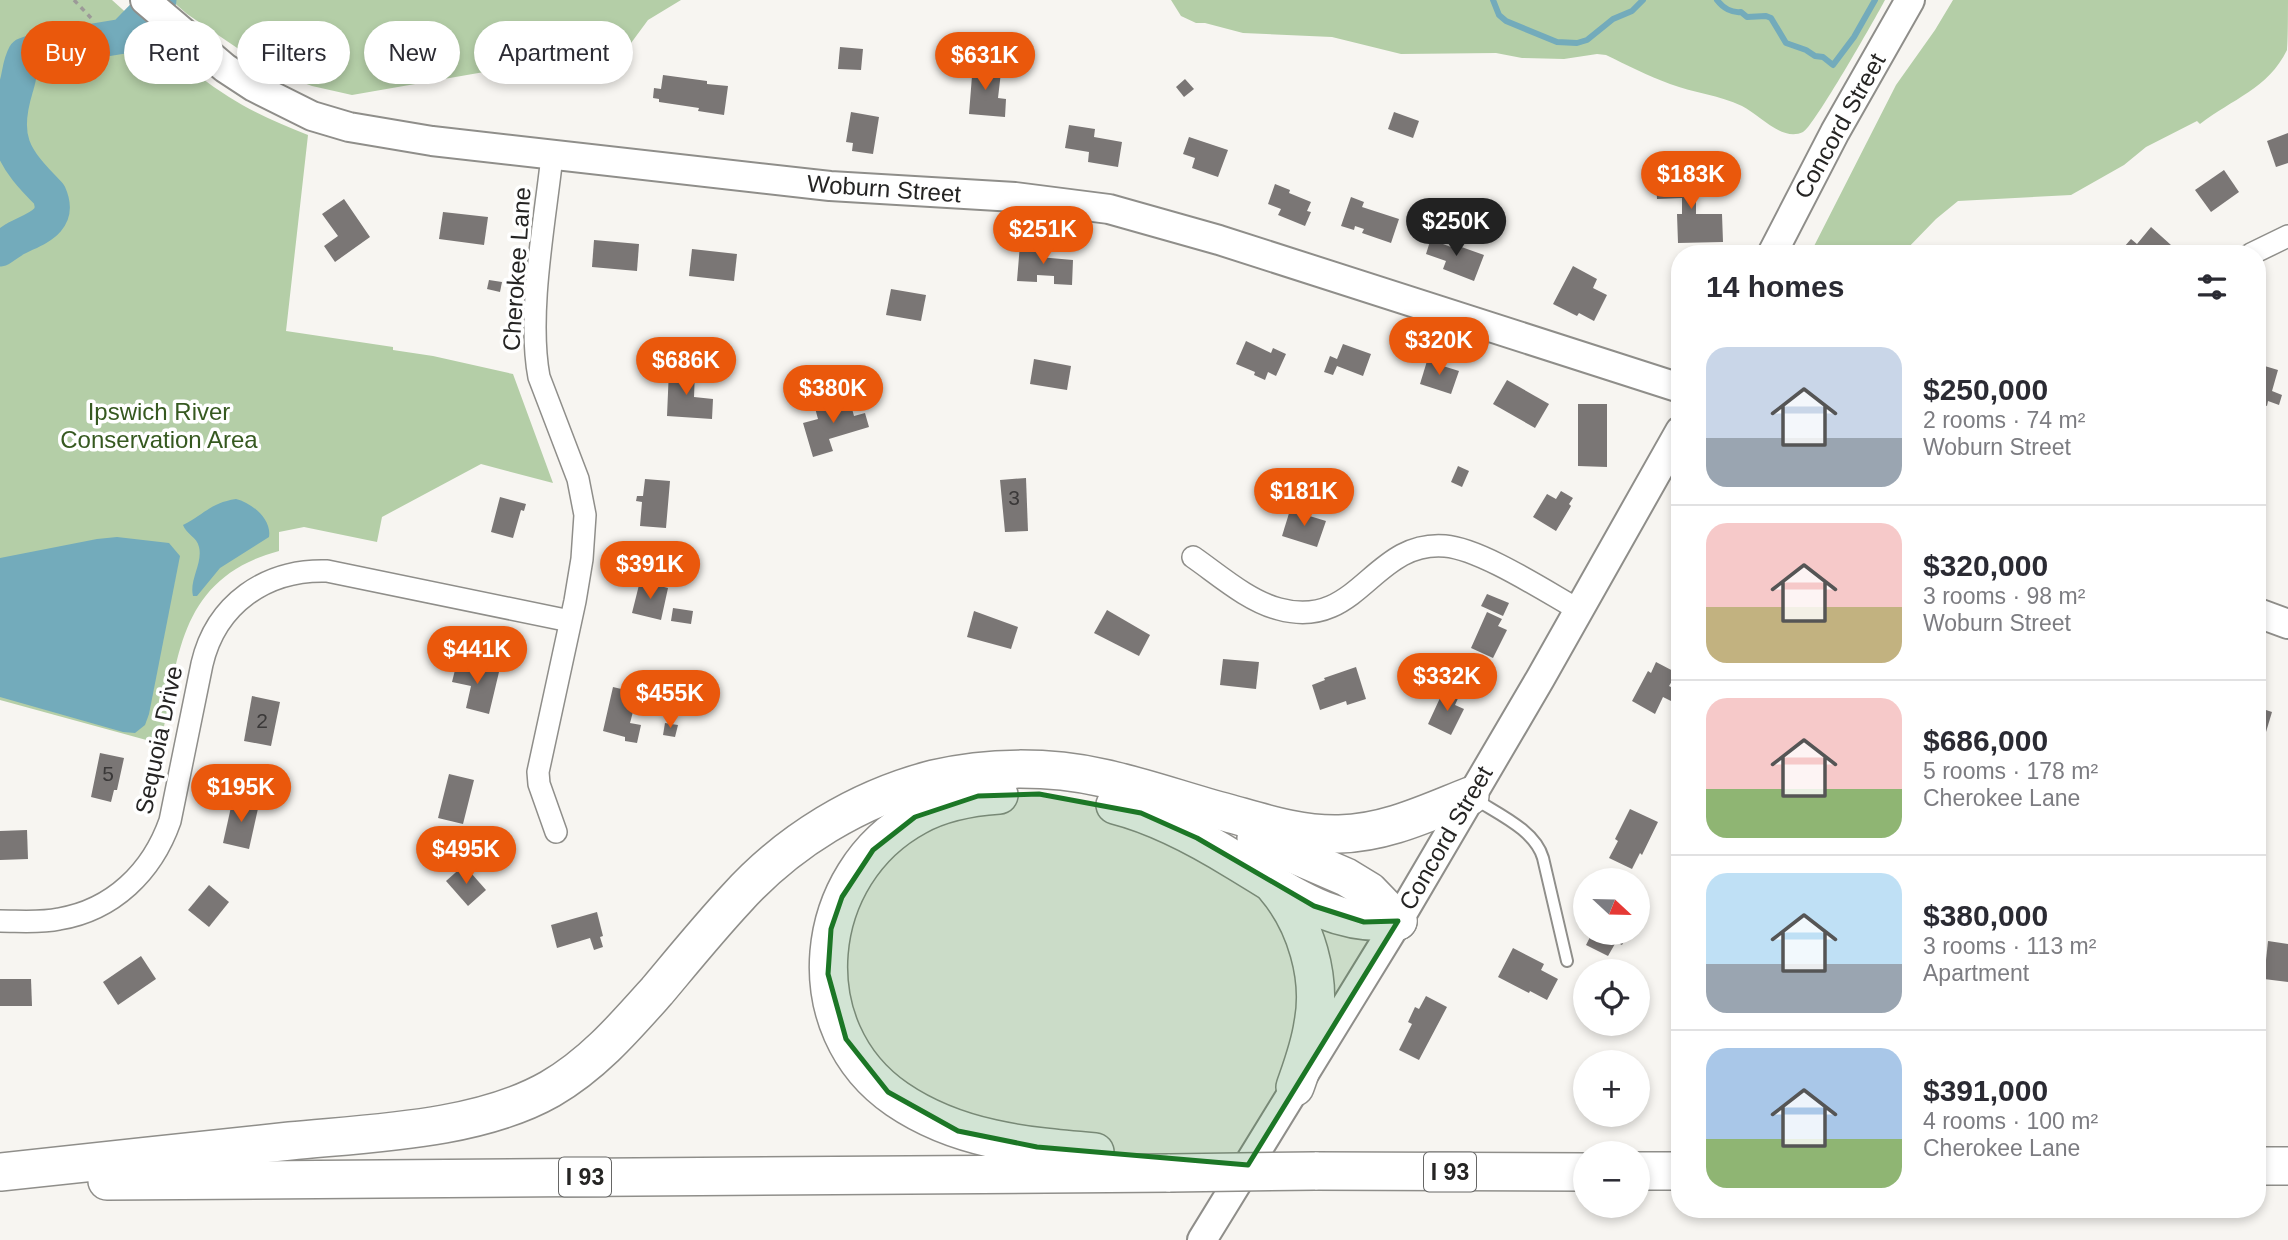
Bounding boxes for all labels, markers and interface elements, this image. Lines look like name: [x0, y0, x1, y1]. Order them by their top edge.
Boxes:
chip: Buy: [21, 21, 110, 84]
chip: Rent: [124, 21, 223, 84]
chip: Filters: [237, 21, 350, 84]
chip: New: [364, 21, 460, 84]
chip: Apartment: [474, 21, 633, 84]
pin: $631K: [936, 32, 1034, 92]
text: $631K: [951, 42, 1019, 68]
street label: Concord Street: [1789, 48, 1891, 203]
pin: $183K: [1642, 152, 1740, 211]
text: $183K: [1657, 161, 1725, 187]
street label: Woburn Street: [806, 170, 962, 207]
street label: Cherokee Lane: [497, 186, 536, 352]
pin: $250K: [1407, 198, 1505, 258]
pin: $251K: [994, 206, 1092, 266]
text: $250K: [1422, 208, 1490, 234]
text: $251K: [1009, 216, 1077, 242]
icon: filters: [2193, 268, 2231, 306]
text: 14 homes: [1706, 270, 1844, 303]
pin: $320K: [1390, 318, 1488, 377]
text: $320K: [1405, 327, 1473, 353]
pin: $686K: [637, 338, 735, 397]
text: $686K: [652, 347, 720, 373]
pin: $380K: [784, 366, 882, 425]
text: $250,000: [1923, 373, 2048, 406]
text: $380K: [799, 375, 867, 401]
icon: home: [1762, 375, 1846, 459]
park label: Ipswich River Conservation Area: [60, 398, 258, 453]
text: 2 rooms · 74 m²: [1923, 407, 2085, 433]
text: Woburn Street: [1923, 434, 2071, 460]
pin: $181K: [1255, 468, 1353, 528]
text: $181K: [1270, 478, 1338, 504]
house number: 3: [1008, 486, 1020, 509]
pin: $391K: [601, 542, 699, 601]
text: $320,000: [1923, 549, 2048, 582]
text: $391K: [616, 551, 684, 577]
icon: home: [1762, 551, 1846, 635]
text: 3 rooms · 98 m²: [1923, 583, 2085, 609]
text: Woburn Street: [1923, 610, 2071, 636]
pin: $441K: [428, 626, 526, 686]
text: $441K: [443, 636, 511, 662]
pin: $332K: [1398, 654, 1496, 713]
street label: Sequoia Drive: [130, 663, 187, 816]
text: $332K: [1413, 663, 1481, 689]
pin: $455K: [621, 670, 719, 730]
text: $455K: [636, 680, 704, 706]
house number: 2: [256, 709, 268, 732]
text: $686,000: [1923, 724, 2048, 757]
icon: home: [1762, 726, 1846, 810]
text: 5 rooms · 178 m²: [1923, 758, 2098, 784]
street label: Concord Street: [1394, 761, 1498, 914]
house number: 5: [102, 762, 114, 785]
pin: $195K: [192, 764, 290, 824]
text: $195K: [207, 774, 275, 800]
text: Cherokee Lane: [1923, 785, 2080, 811]
pin: $495K: [417, 826, 515, 886]
text: $495K: [432, 836, 500, 862]
north arrow: [1573, 868, 1650, 945]
map controls: [1573, 868, 1650, 1218]
text: $380,000: [1923, 899, 2048, 932]
icon: home: [1762, 901, 1846, 985]
text: 3 rooms · 113 m²: [1923, 933, 2096, 959]
button: locate: [1573, 959, 1650, 1036]
text: Apartment: [1923, 960, 2029, 986]
button: +: [1573, 1050, 1650, 1127]
text: $391,000: [1923, 1074, 2048, 1107]
icon: home: [1762, 1076, 1846, 1160]
text: 4 rooms · 100 m²: [1923, 1108, 2098, 1134]
text: Cherokee Lane: [1923, 1135, 2080, 1161]
button: −: [1573, 1141, 1650, 1218]
road number: I 93: [1424, 1152, 1476, 1191]
road number: I 93: [559, 1158, 611, 1196]

